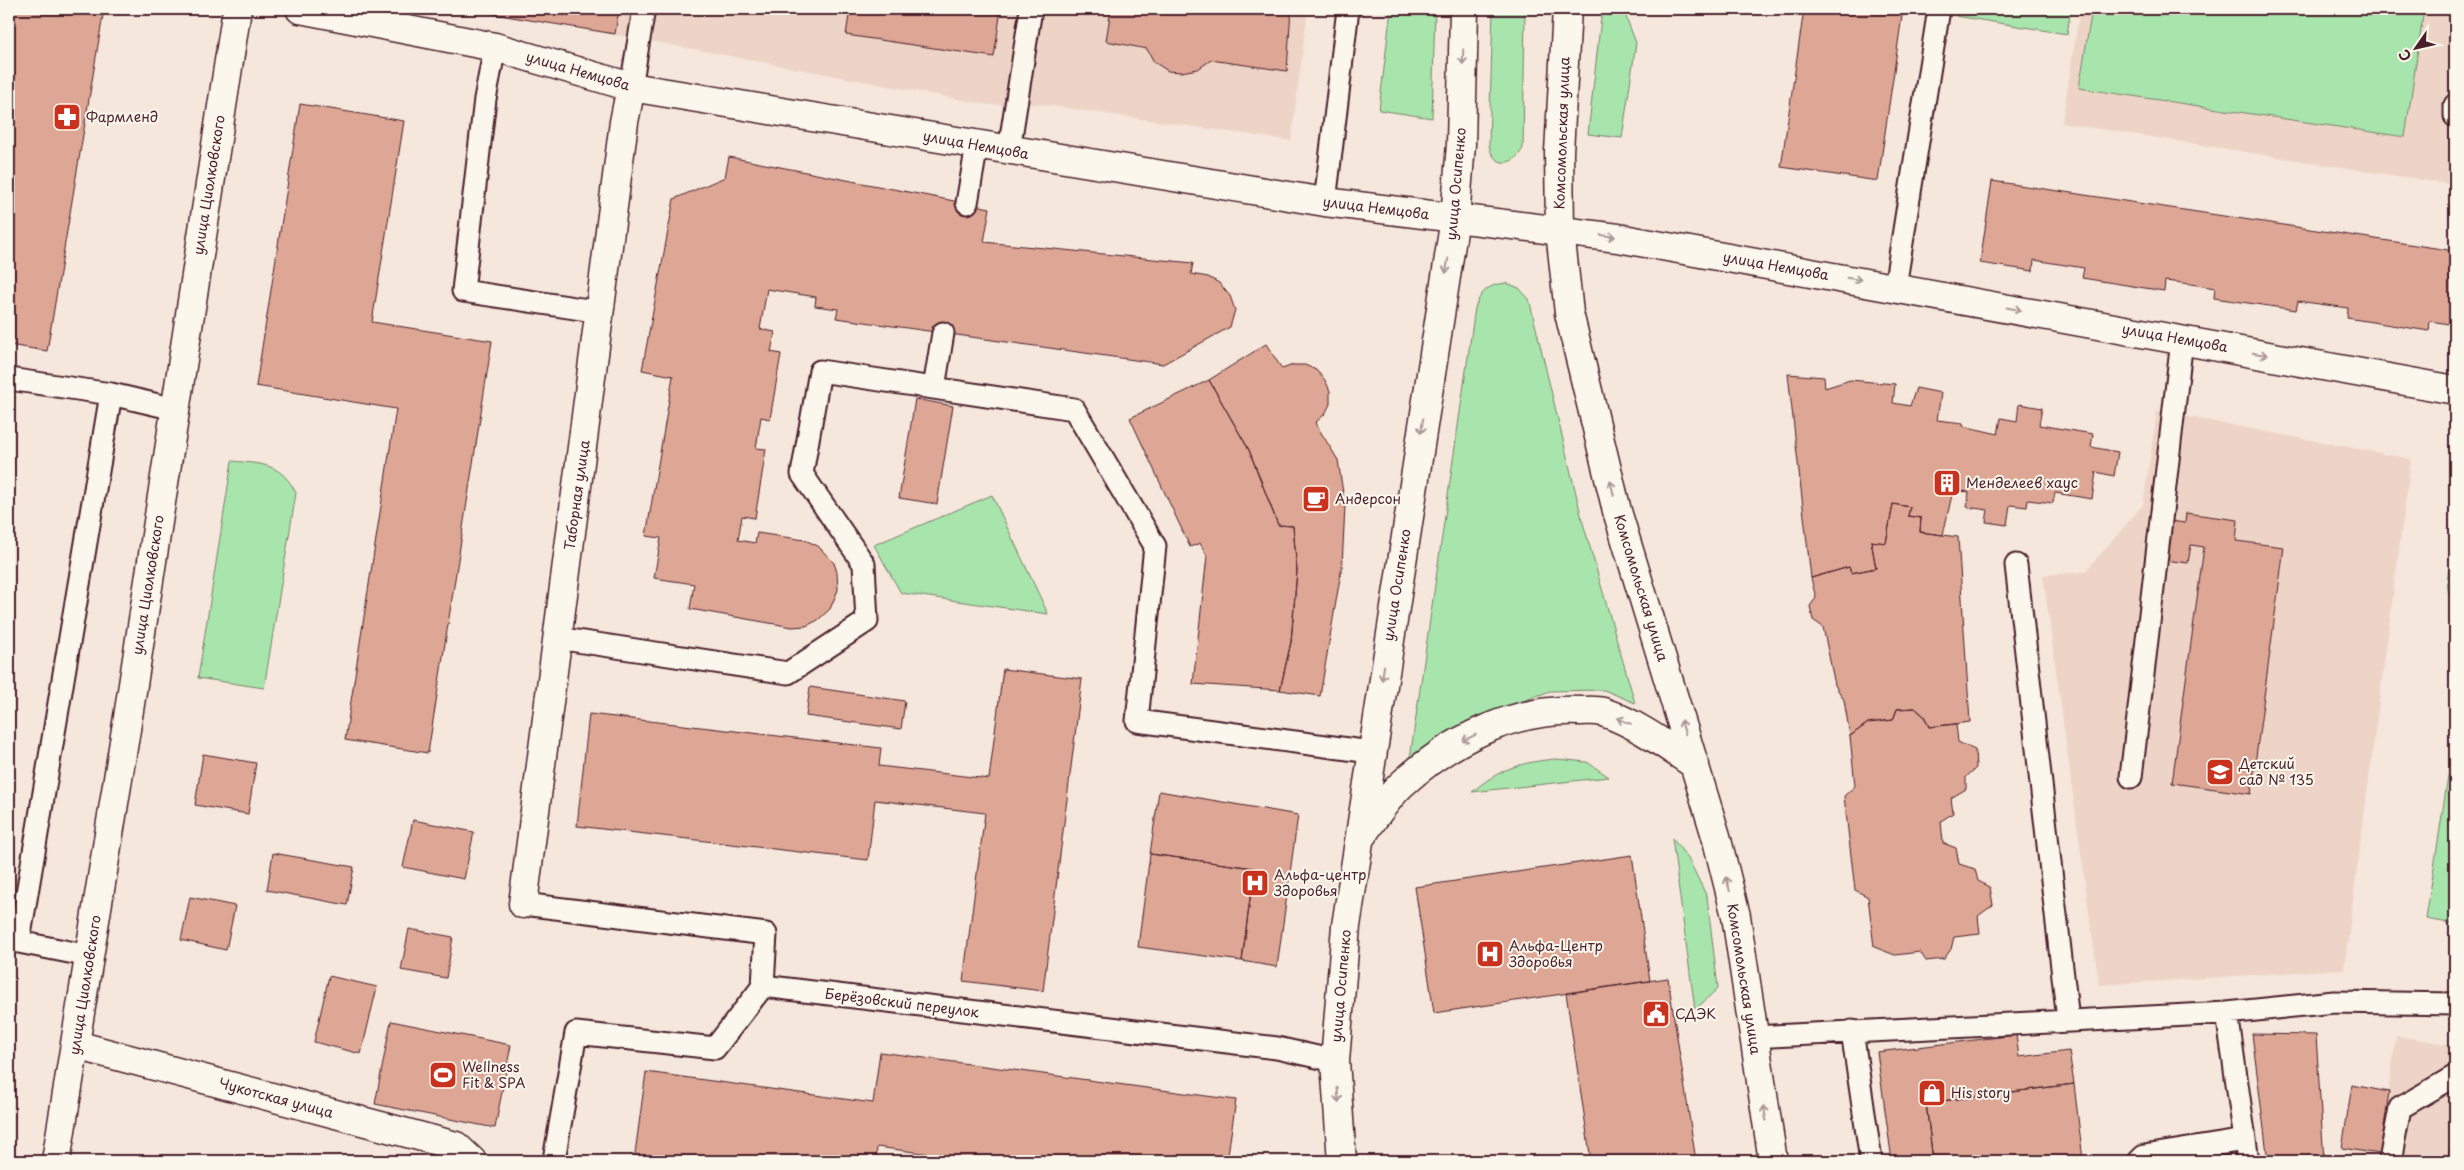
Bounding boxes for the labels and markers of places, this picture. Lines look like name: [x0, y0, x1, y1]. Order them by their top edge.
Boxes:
pharmacy icon: Фармленд: [52, 102, 82, 132]
place label: Фармленд: [86, 106, 158, 127]
building icon: Менделеев хаус: [1932, 468, 1962, 498]
place label: Менделеев хаус: [1966, 472, 2078, 493]
cafe icon: Андерсон: [1301, 484, 1331, 514]
place label: Андерсон: [1335, 488, 1401, 509]
place label: Детский сад № 135: [2238, 753, 2314, 790]
school or university icon: Детский сад № 135: [2205, 757, 2235, 787]
place label: Альфа-центр Здоровья: [1273, 864, 1366, 901]
hospital icon: Альфа-центр Здоровья: [1240, 868, 1270, 898]
place label: Альфа-Центр Здоровья: [1508, 935, 1603, 972]
hospital icon: Альфа-Центр Здоровья: [1475, 939, 1505, 969]
public building icon: СДЭК: [1641, 999, 1671, 1029]
place label: СДЭК: [1675, 1003, 1716, 1024]
place label: Wellness Fit & SPA: [462, 1056, 526, 1093]
sports icon: Wellness Fit & SPA: [428, 1060, 458, 1090]
shop icon: His story: [1917, 1078, 1947, 1108]
place label: His story: [1951, 1082, 2010, 1103]

